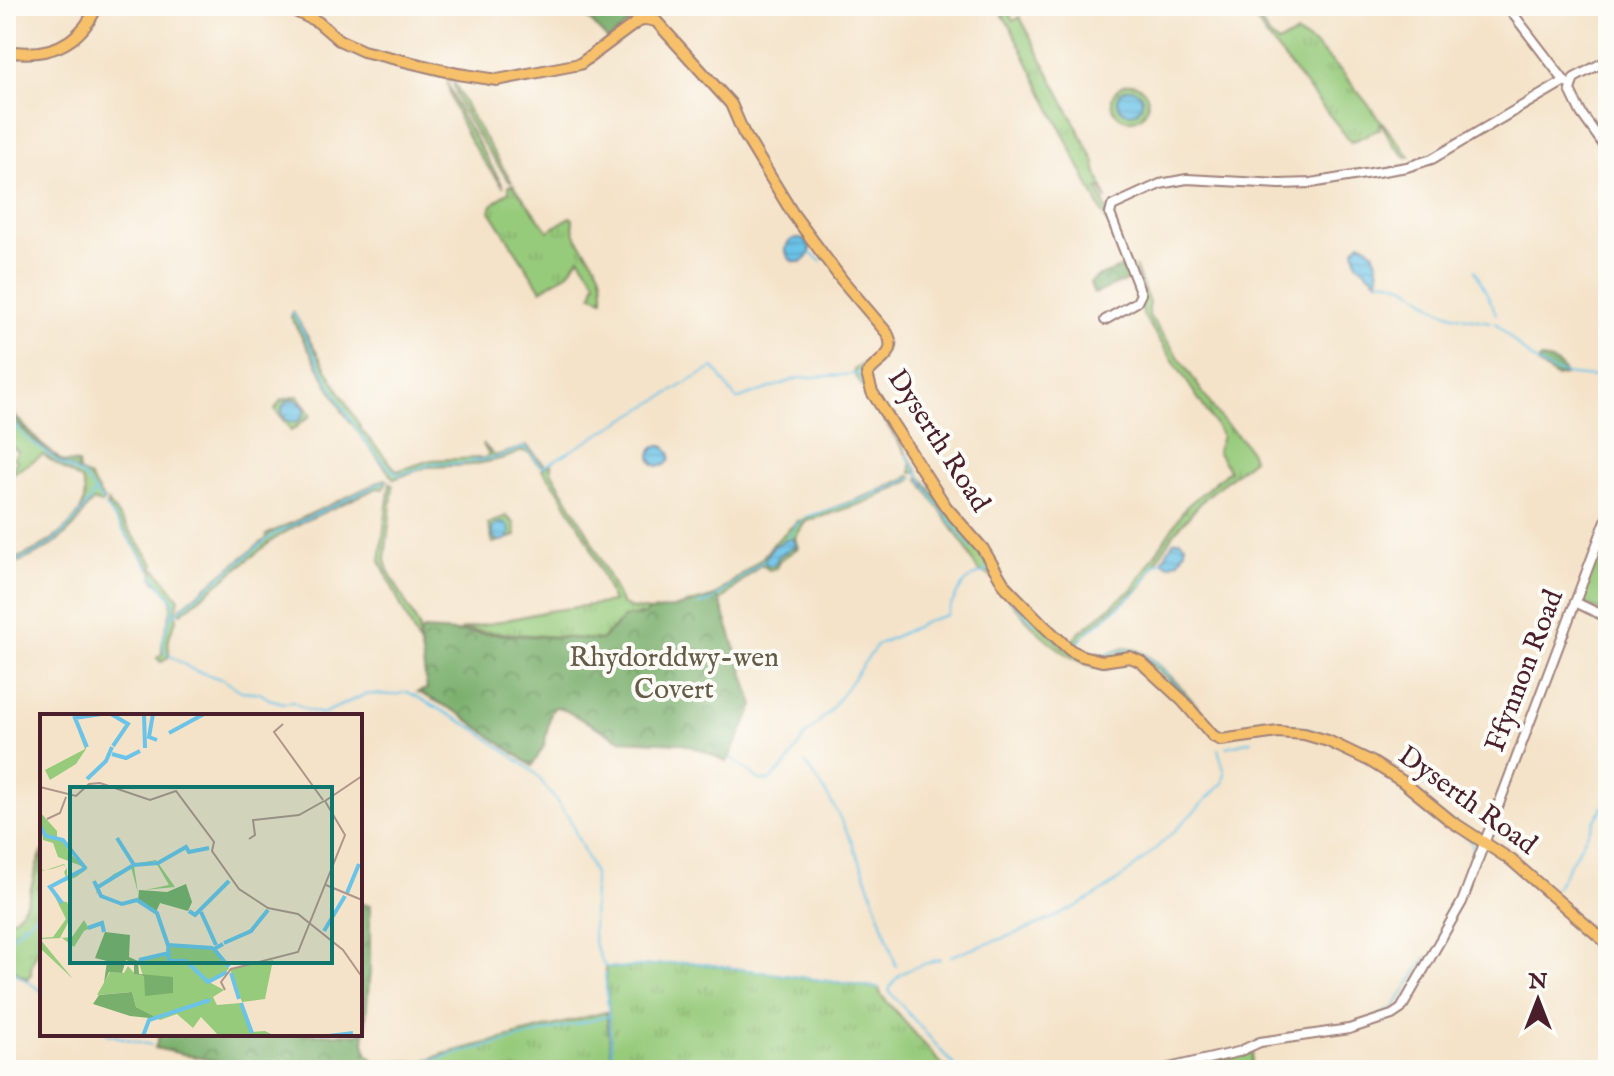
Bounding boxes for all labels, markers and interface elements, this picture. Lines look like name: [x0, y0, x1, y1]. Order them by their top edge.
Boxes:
street label: Dyserth Road: [879, 363, 997, 519]
street label: Ffynnon Road: [1478, 585, 1572, 757]
park label: Rhydorddwy-wen Covert: [569, 641, 779, 708]
inset map: [40, 714, 362, 1036]
street label: Dyserth Road: [1391, 739, 1543, 863]
north arrow: [1498, 960, 1578, 1040]
text: N: [1527, 968, 1548, 996]

